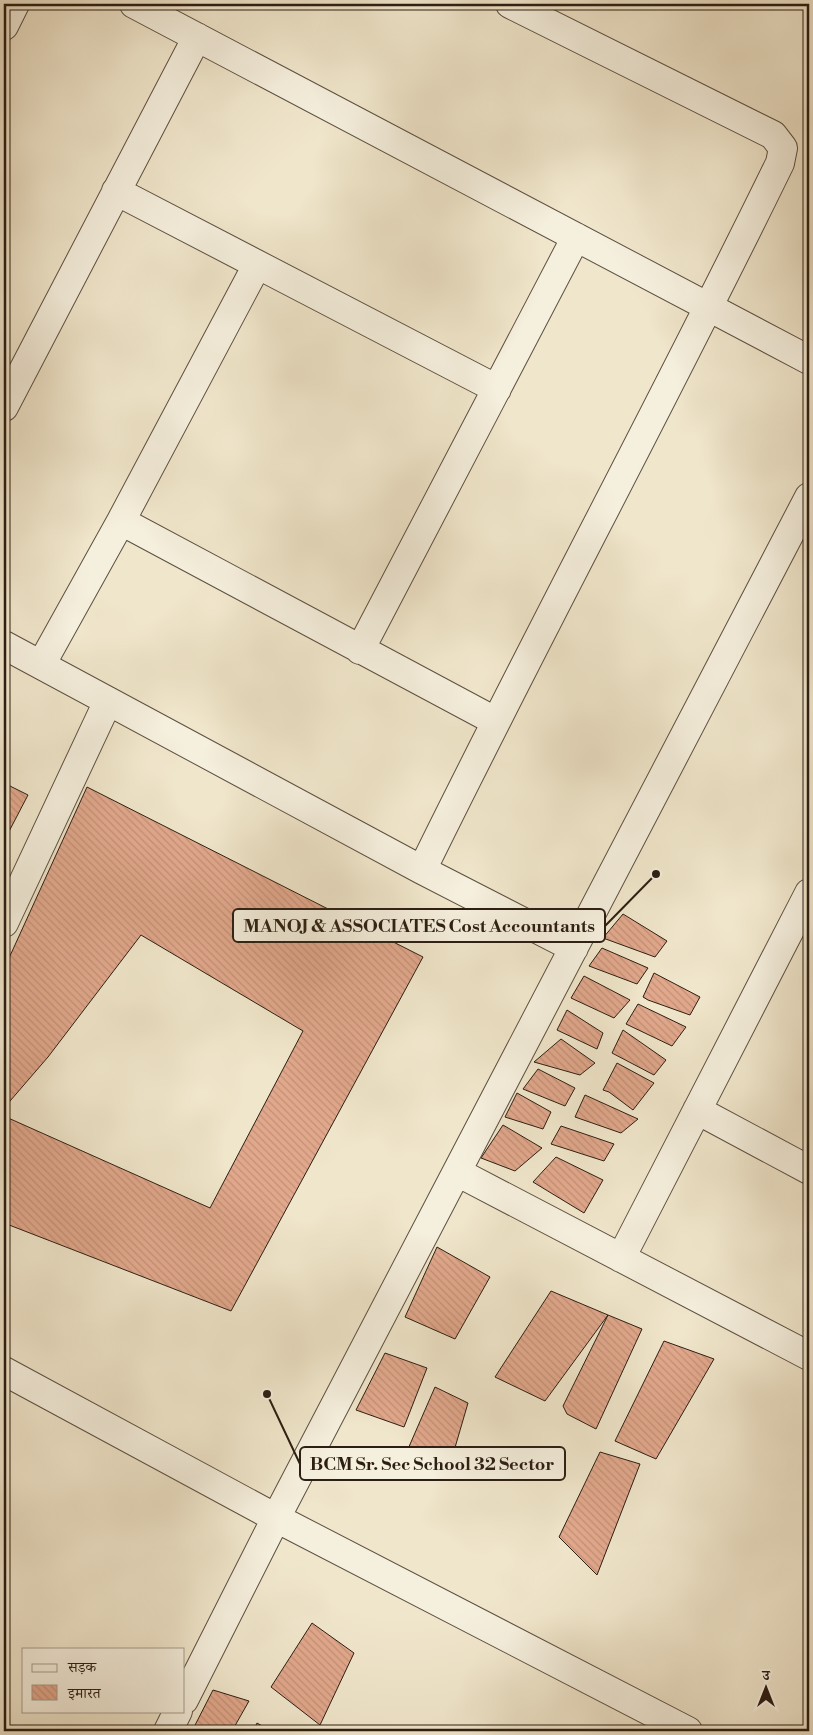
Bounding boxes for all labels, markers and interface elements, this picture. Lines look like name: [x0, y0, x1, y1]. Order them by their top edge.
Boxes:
callout: MANOJ & ASSOCIATES Cost Accountants: [233, 909, 605, 942]
text: MANOJ & ASSOCIATES Cost Accountants: [243, 915, 595, 938]
callout: BCM Sr. Sec School 32 Sector: [300, 1447, 565, 1480]
text: BCM Sr. Sec School 32 Sector: [310, 1453, 554, 1476]
legend: [22, 1648, 185, 1712]
text: सड़क: [67, 1658, 97, 1677]
north arrow: [740, 1662, 790, 1712]
text: उ: [761, 1667, 770, 1685]
text: इमारत: [67, 1684, 102, 1703]

